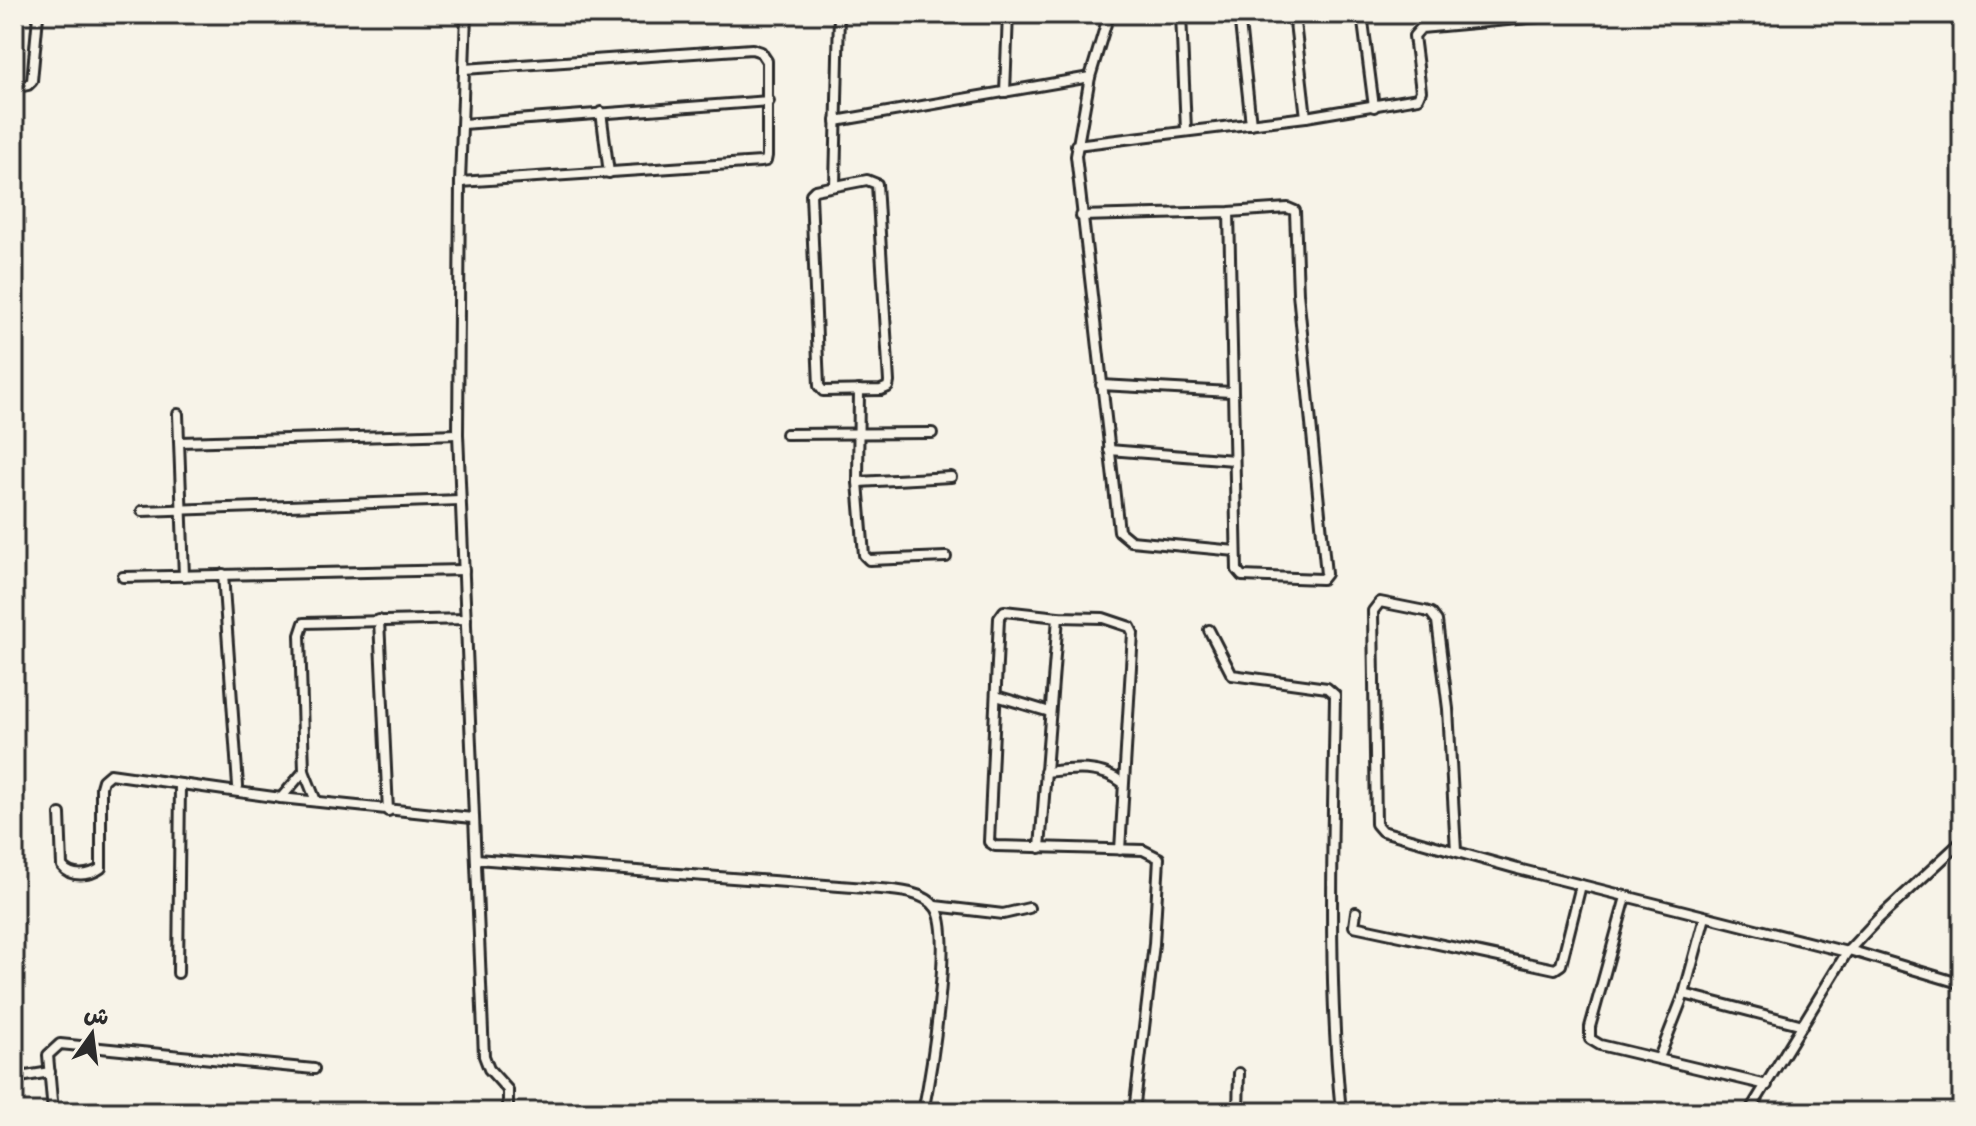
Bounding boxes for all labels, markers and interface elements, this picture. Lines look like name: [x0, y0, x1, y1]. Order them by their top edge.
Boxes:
north arrow: [52, 994, 132, 1074]
text: ش: [82, 999, 112, 1031]

